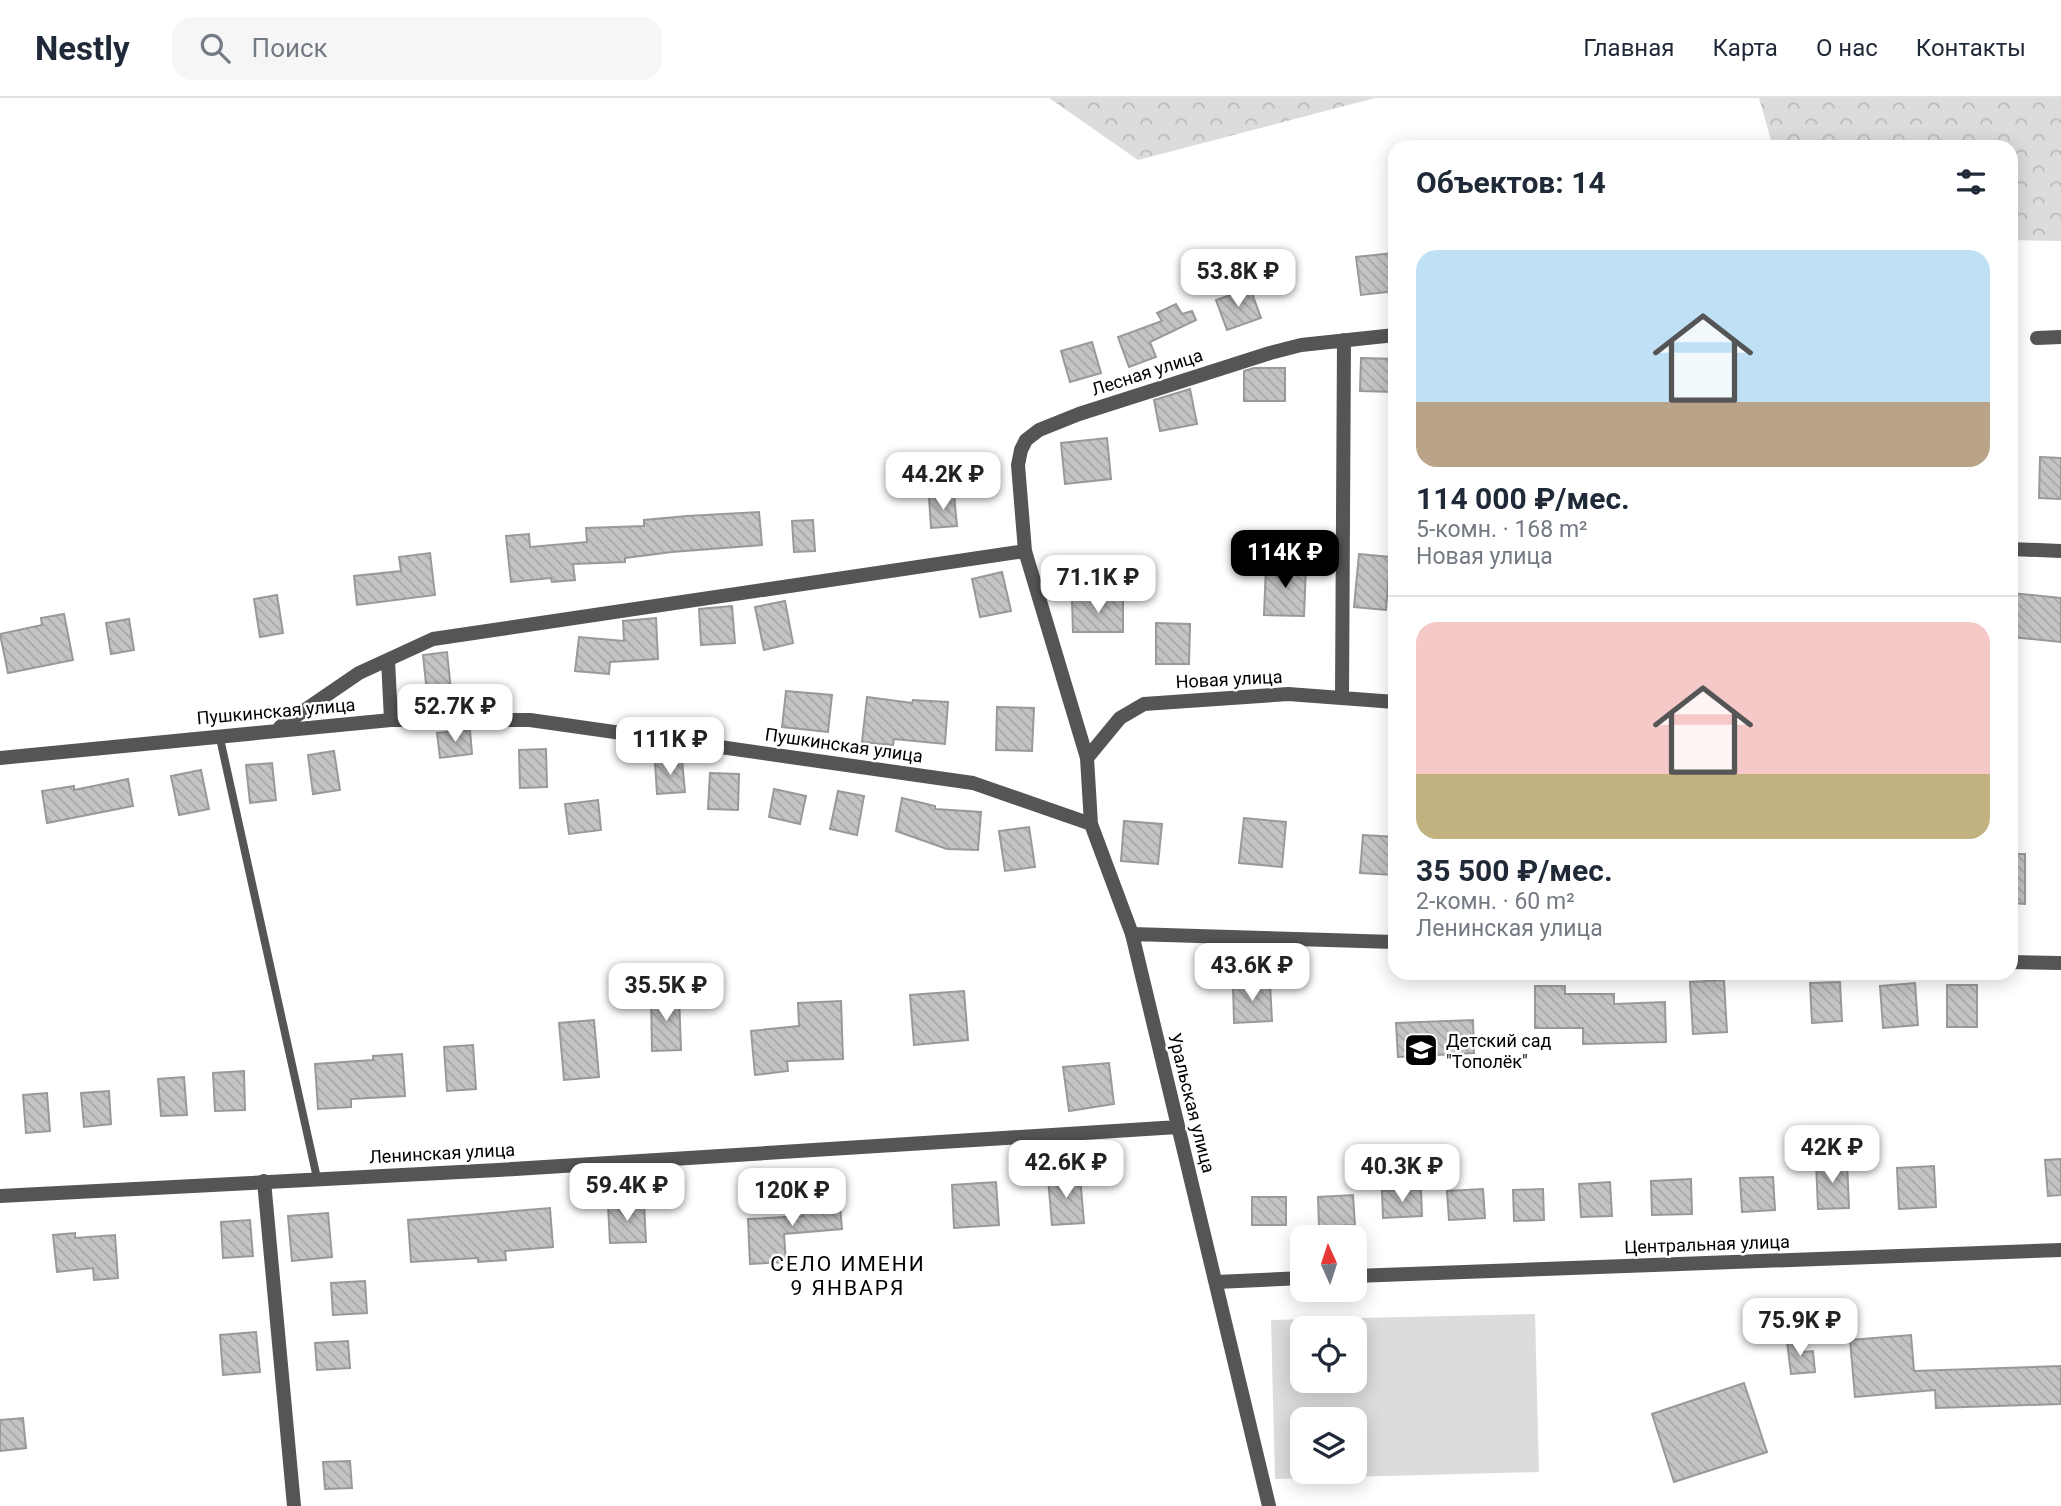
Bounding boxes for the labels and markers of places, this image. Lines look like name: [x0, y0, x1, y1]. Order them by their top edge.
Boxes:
pin: 53.8K ₽: [1173, 250, 1303, 309]
pin: 44.2K ₽: [878, 452, 1008, 512]
pin: 114K ₽: [1228, 531, 1342, 590]
pin: 71.1K ₽: [1033, 556, 1163, 615]
pin: 52.7K ₽: [390, 684, 520, 744]
pin: 111K ₽: [613, 718, 727, 777]
pin: 43.6K ₽: [1187, 944, 1317, 1003]
pin: 35.5K ₽: [601, 964, 731, 1023]
place label: Детский сад "Тополёк": [1446, 1030, 1552, 1072]
school or university icon: Детский сад "Тополёк": [1402, 1031, 1440, 1069]
pin: 42K ₽: [1783, 1126, 1881, 1185]
pin: 42.6K ₽: [1001, 1140, 1131, 1200]
pin: 40.3K ₽: [1337, 1144, 1467, 1204]
pin: 59.4K ₽: [562, 1164, 692, 1223]
pin: 120K ₽: [735, 1168, 849, 1228]
pin: 75.9K ₽: [1735, 1298, 1865, 1358]

